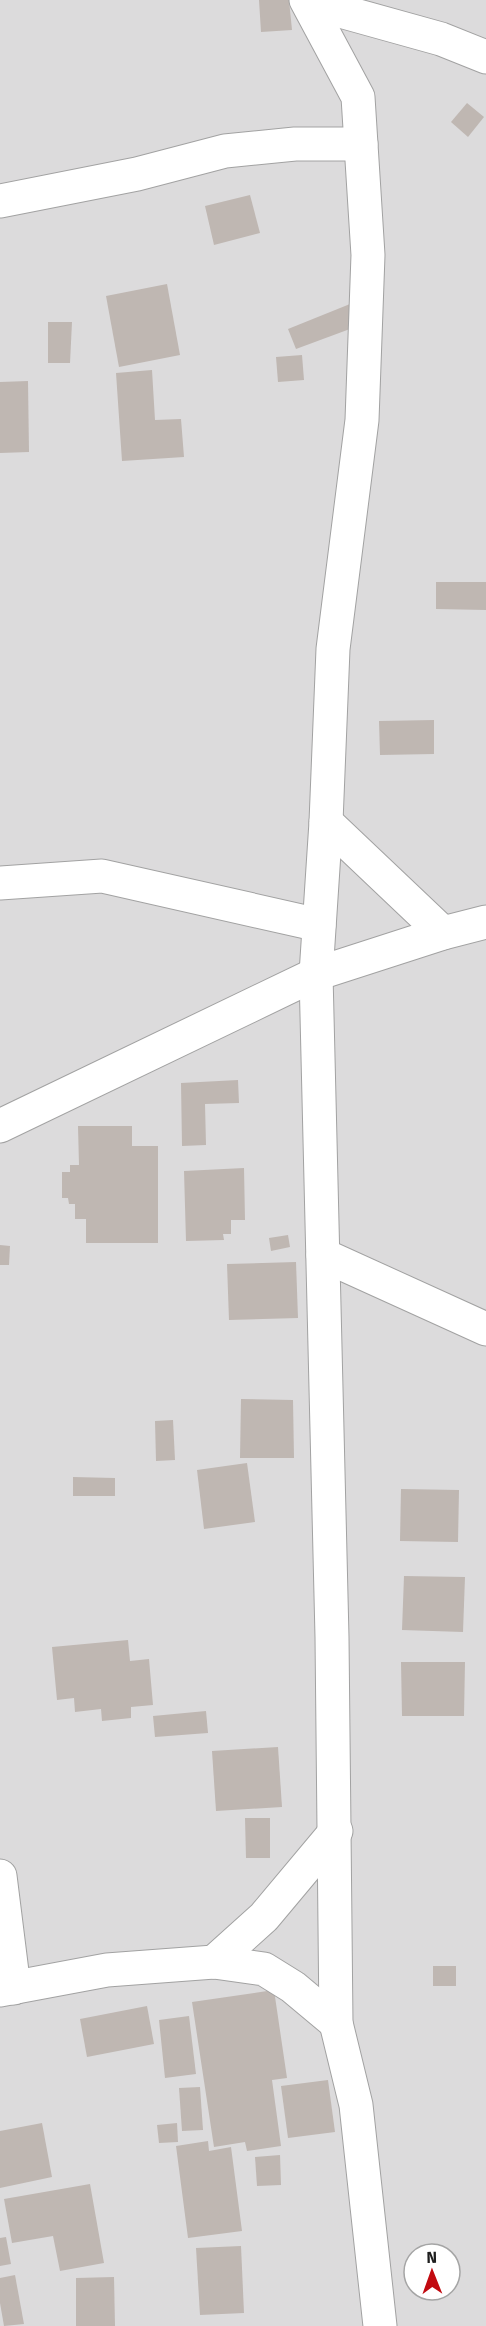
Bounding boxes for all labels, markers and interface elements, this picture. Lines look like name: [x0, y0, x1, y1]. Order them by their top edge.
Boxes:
north arrow: [402, 2242, 462, 2302]
text: N: [426, 2248, 437, 2267]

